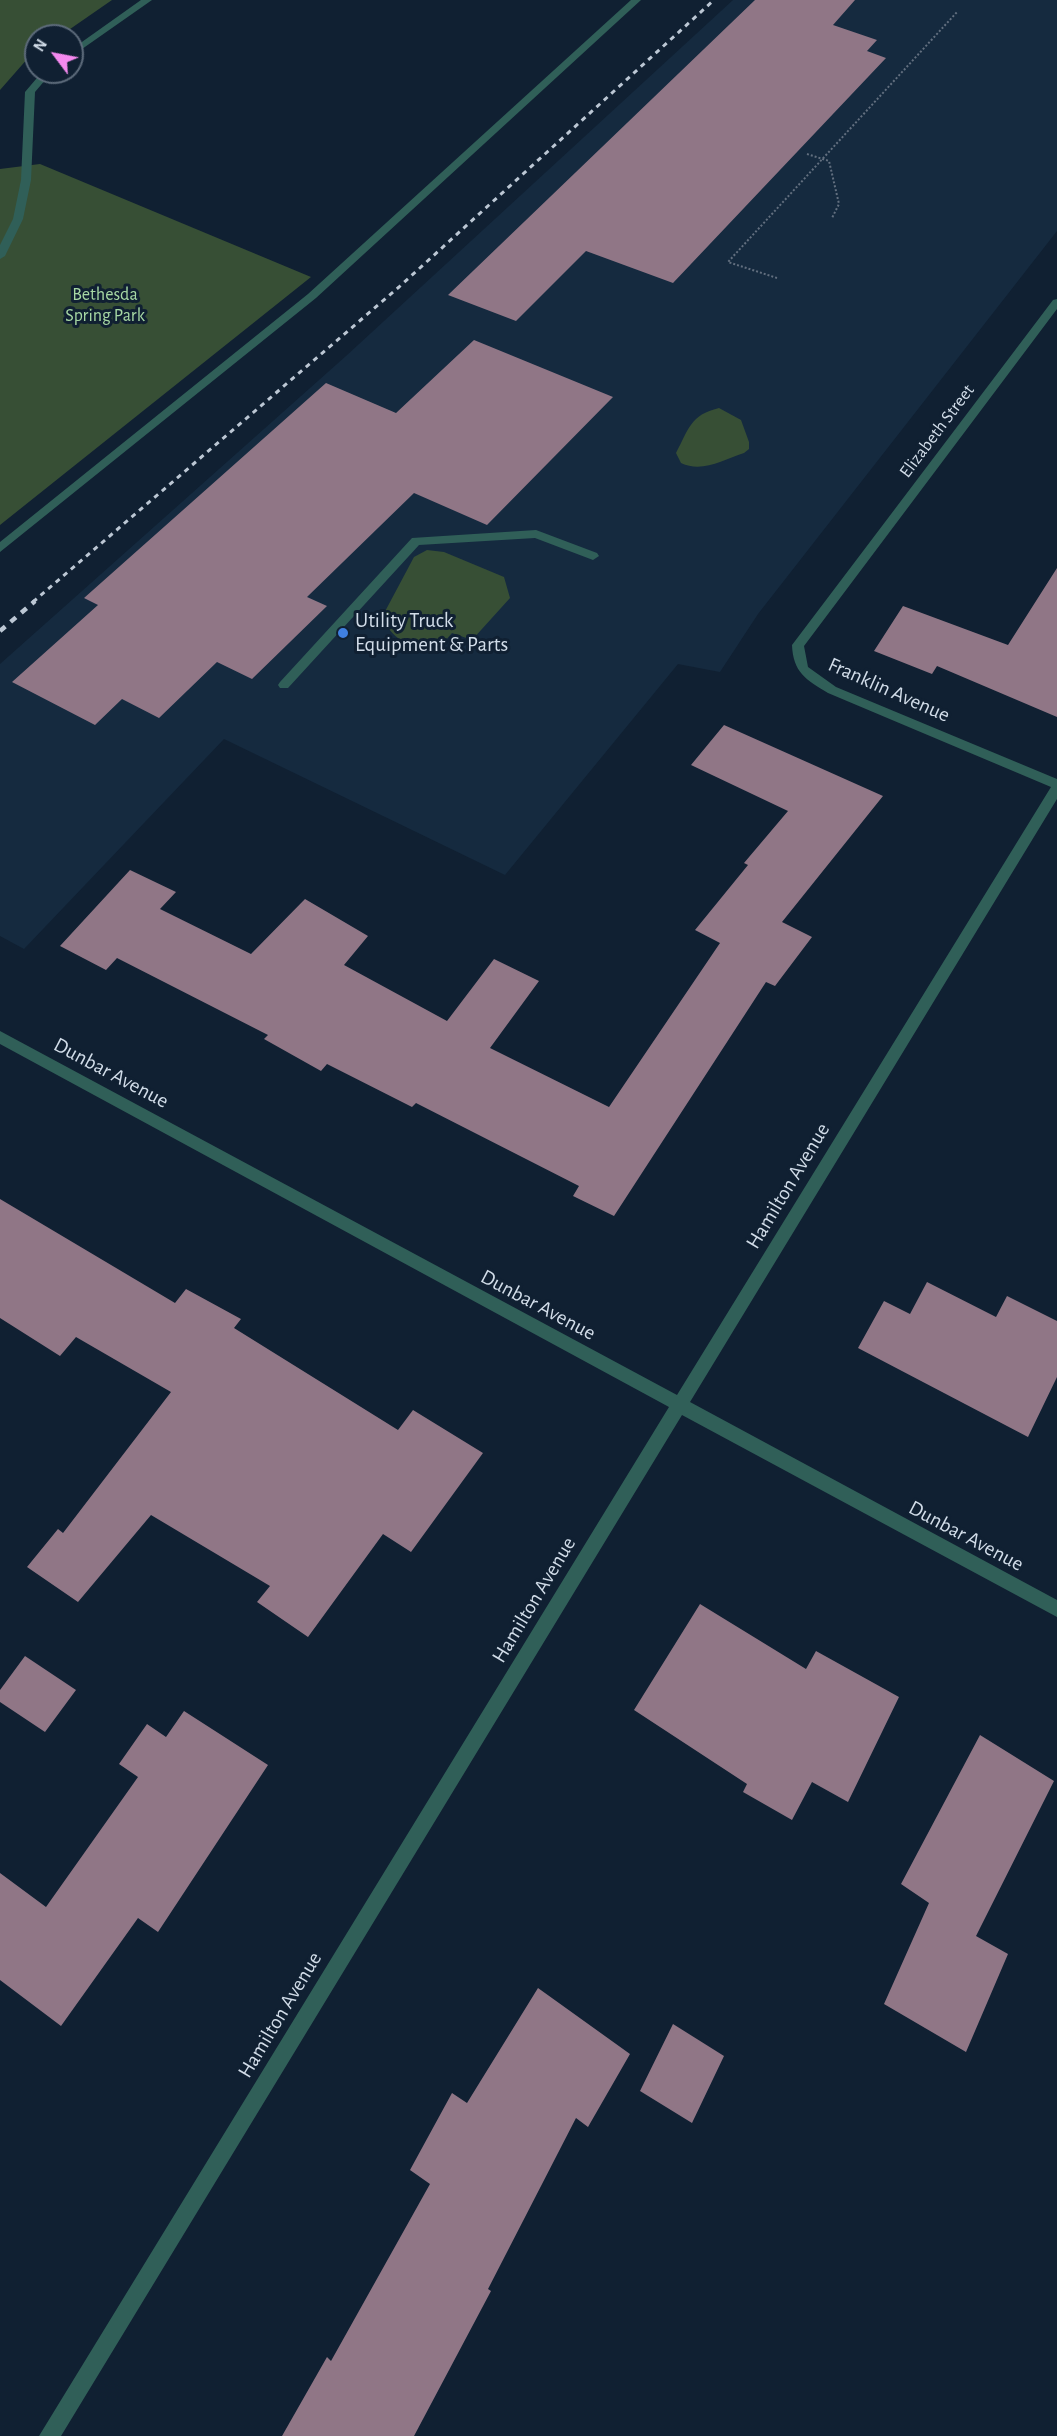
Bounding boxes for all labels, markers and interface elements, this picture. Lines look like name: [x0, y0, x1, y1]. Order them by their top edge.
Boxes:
north arrow: [24, 24, 84, 84]
text: N: [31, 37, 50, 54]
park label: Bethesda Spring Park: [65, 284, 145, 326]
street label: Elizabeth Street: [895, 380, 979, 482]
place label: Utility Truck Equipment & Parts: [355, 608, 508, 658]
marker: Utility Truck Equipment & Parts: [336, 626, 350, 640]
street label: Franklin Avenue: [824, 652, 954, 728]
street label: Dunbar Avenue: [49, 1032, 173, 1114]
street label: Hamilton Avenue: [740, 1118, 836, 1254]
street label: Dunbar Avenue: [476, 1264, 600, 1346]
street label: Dunbar Avenue: [904, 1495, 1028, 1577]
street label: Hamilton Avenue: [486, 1532, 582, 1668]
street label: Hamilton Avenue: [232, 1947, 328, 2083]

